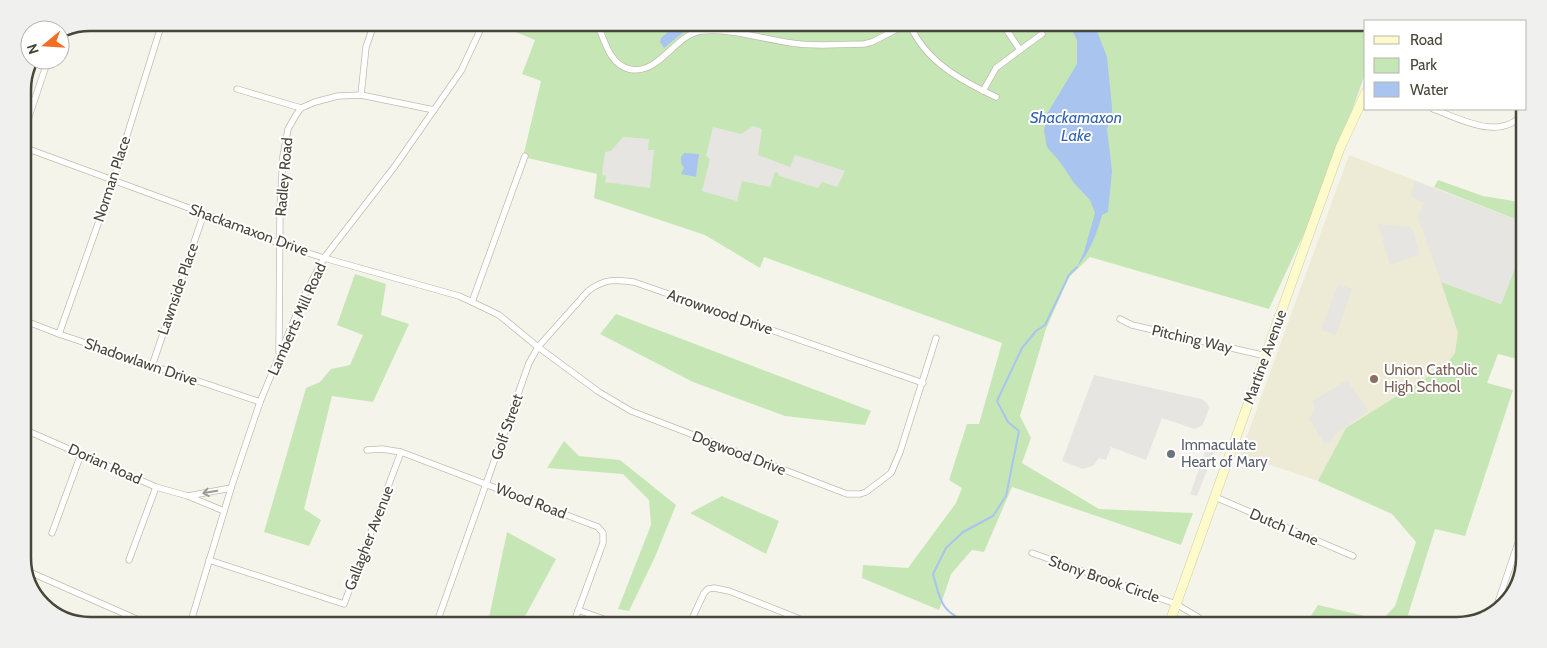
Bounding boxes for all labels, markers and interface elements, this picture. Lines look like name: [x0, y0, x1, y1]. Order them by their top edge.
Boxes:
north arrow: [20, 20, 70, 70]
legend: [1364, 20, 1527, 110]
text: Road: [1410, 31, 1443, 49]
text: N: [23, 42, 43, 57]
text: Park: [1410, 56, 1437, 74]
text: Water: [1410, 81, 1448, 99]
water label: Shackamaxon Lake: [1030, 108, 1122, 145]
street label: Norman Place: [90, 134, 134, 224]
street label: Radley Road: [272, 137, 296, 217]
street label: Shackamaxon Drive: [187, 200, 311, 260]
street label: Lawnside Place: [154, 240, 202, 337]
street label: Lamberts Mill Road: [264, 260, 330, 378]
street label: Arrowwood Drive: [665, 286, 775, 339]
street label: Martine Avenue: [1240, 307, 1291, 407]
street label: Pitching Way: [1150, 321, 1234, 357]
street label: Shadowlawn Drive: [82, 334, 200, 390]
place label: Union Catholic High School: [1384, 361, 1478, 396]
marker: Union Catholic High School: [1368, 373, 1380, 385]
street label: Golf Street: [487, 392, 527, 462]
street label: Dogwood Drive: [689, 427, 789, 479]
place label: Immaculate Heart of Mary: [1181, 436, 1268, 471]
street label: Dorian Road: [65, 440, 145, 488]
marker: Immaculate Heart of Mary: [1165, 448, 1177, 460]
street label: Wood Road: [493, 479, 569, 523]
street label: Gallagher Avenue: [341, 483, 397, 593]
one-way arrow: [202, 487, 218, 497]
street label: Dutch Lane: [1247, 504, 1321, 550]
street label: Stony Brook Circle: [1046, 552, 1162, 607]

